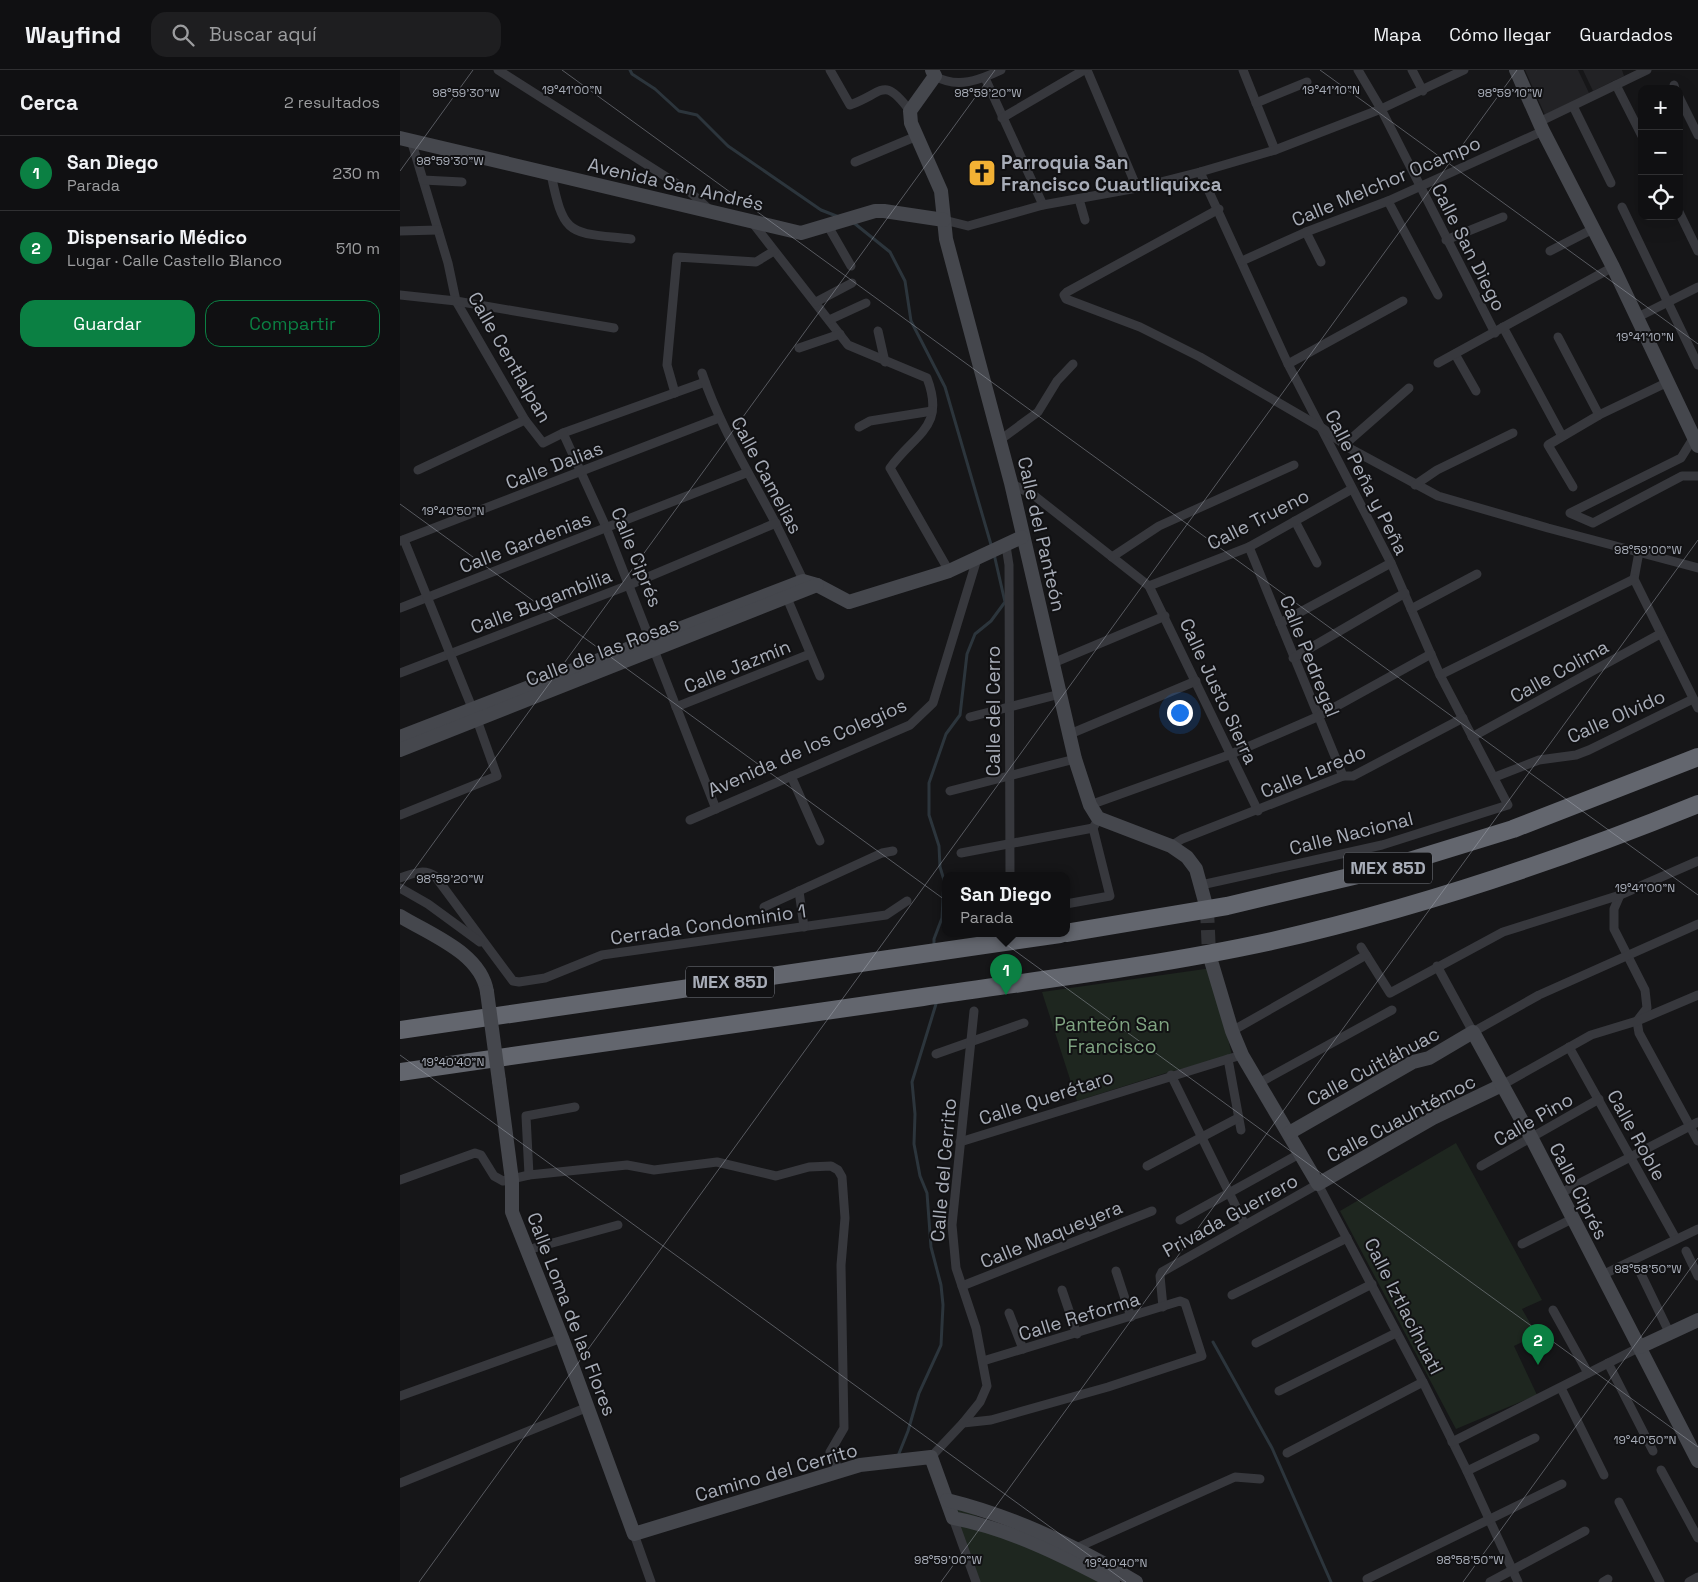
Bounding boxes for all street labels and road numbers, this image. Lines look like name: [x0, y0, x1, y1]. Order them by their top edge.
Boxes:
street label: Calle Melchor Ocampo: [1288, 130, 1485, 233]
street label: Avenida San Andrés: [585, 152, 766, 217]
street label: Calle San Diego: [1426, 179, 1511, 315]
street label: Calle Centlalpan: [462, 287, 557, 427]
street label: Calle Peña y Peña: [1319, 405, 1414, 559]
street label: Calle Camelias: [725, 412, 808, 538]
street label: Calle Dalias: [502, 435, 606, 495]
street label: Calle del Panteón: [1012, 454, 1071, 614]
street label: Calle Trueno: [1203, 483, 1313, 556]
street label: Calle Ciprés: [605, 503, 668, 611]
street label: Calle Gardenias: [456, 506, 595, 579]
street label: Calle Bugambilia: [467, 563, 615, 640]
street label: Calle Pedregal: [1274, 592, 1345, 721]
street label: Calle de las Rosas: [522, 611, 682, 692]
street label: Calle Justo Sierra: [1174, 614, 1263, 768]
street label: Calle Jazmín: [680, 634, 794, 699]
street label: Calle Colima: [1505, 634, 1613, 709]
street label: Calle del Cerro: [981, 646, 1006, 776]
street label: Calle Olvido: [1563, 684, 1669, 749]
street label: Avenida de los Colegios: [704, 692, 911, 803]
street label: Calle Laredo: [1257, 739, 1370, 804]
street label: Calle Nacional: [1287, 806, 1416, 861]
road number: MEX 85D: [1344, 852, 1432, 884]
street label: Cerrada Condominio 1: [608, 898, 808, 951]
road number: MEX 85D: [686, 966, 774, 998]
street label: Calle Cuitláhuac: [1303, 1021, 1444, 1112]
street label: Calle Querétaro: [976, 1064, 1117, 1131]
street label: Calle Cuauhtémoc: [1322, 1069, 1480, 1168]
street label: Calle Roble: [1601, 1085, 1672, 1185]
street label: Calle Pino: [1489, 1087, 1578, 1152]
street label: Calle del Cerrito: [925, 1097, 962, 1243]
street label: Calle Ciprés: [1543, 1138, 1614, 1244]
street label: Privada Guerrero: [1158, 1168, 1302, 1263]
street label: Calle Maqueyera: [976, 1194, 1126, 1274]
street label: Calle Loma de las Flores: [521, 1209, 622, 1420]
street label: Calle Iztlacíhuatl: [1358, 1234, 1449, 1379]
street label: Calle Reforma: [1015, 1286, 1143, 1347]
street label: Camino del Cerrito: [692, 1437, 860, 1508]

